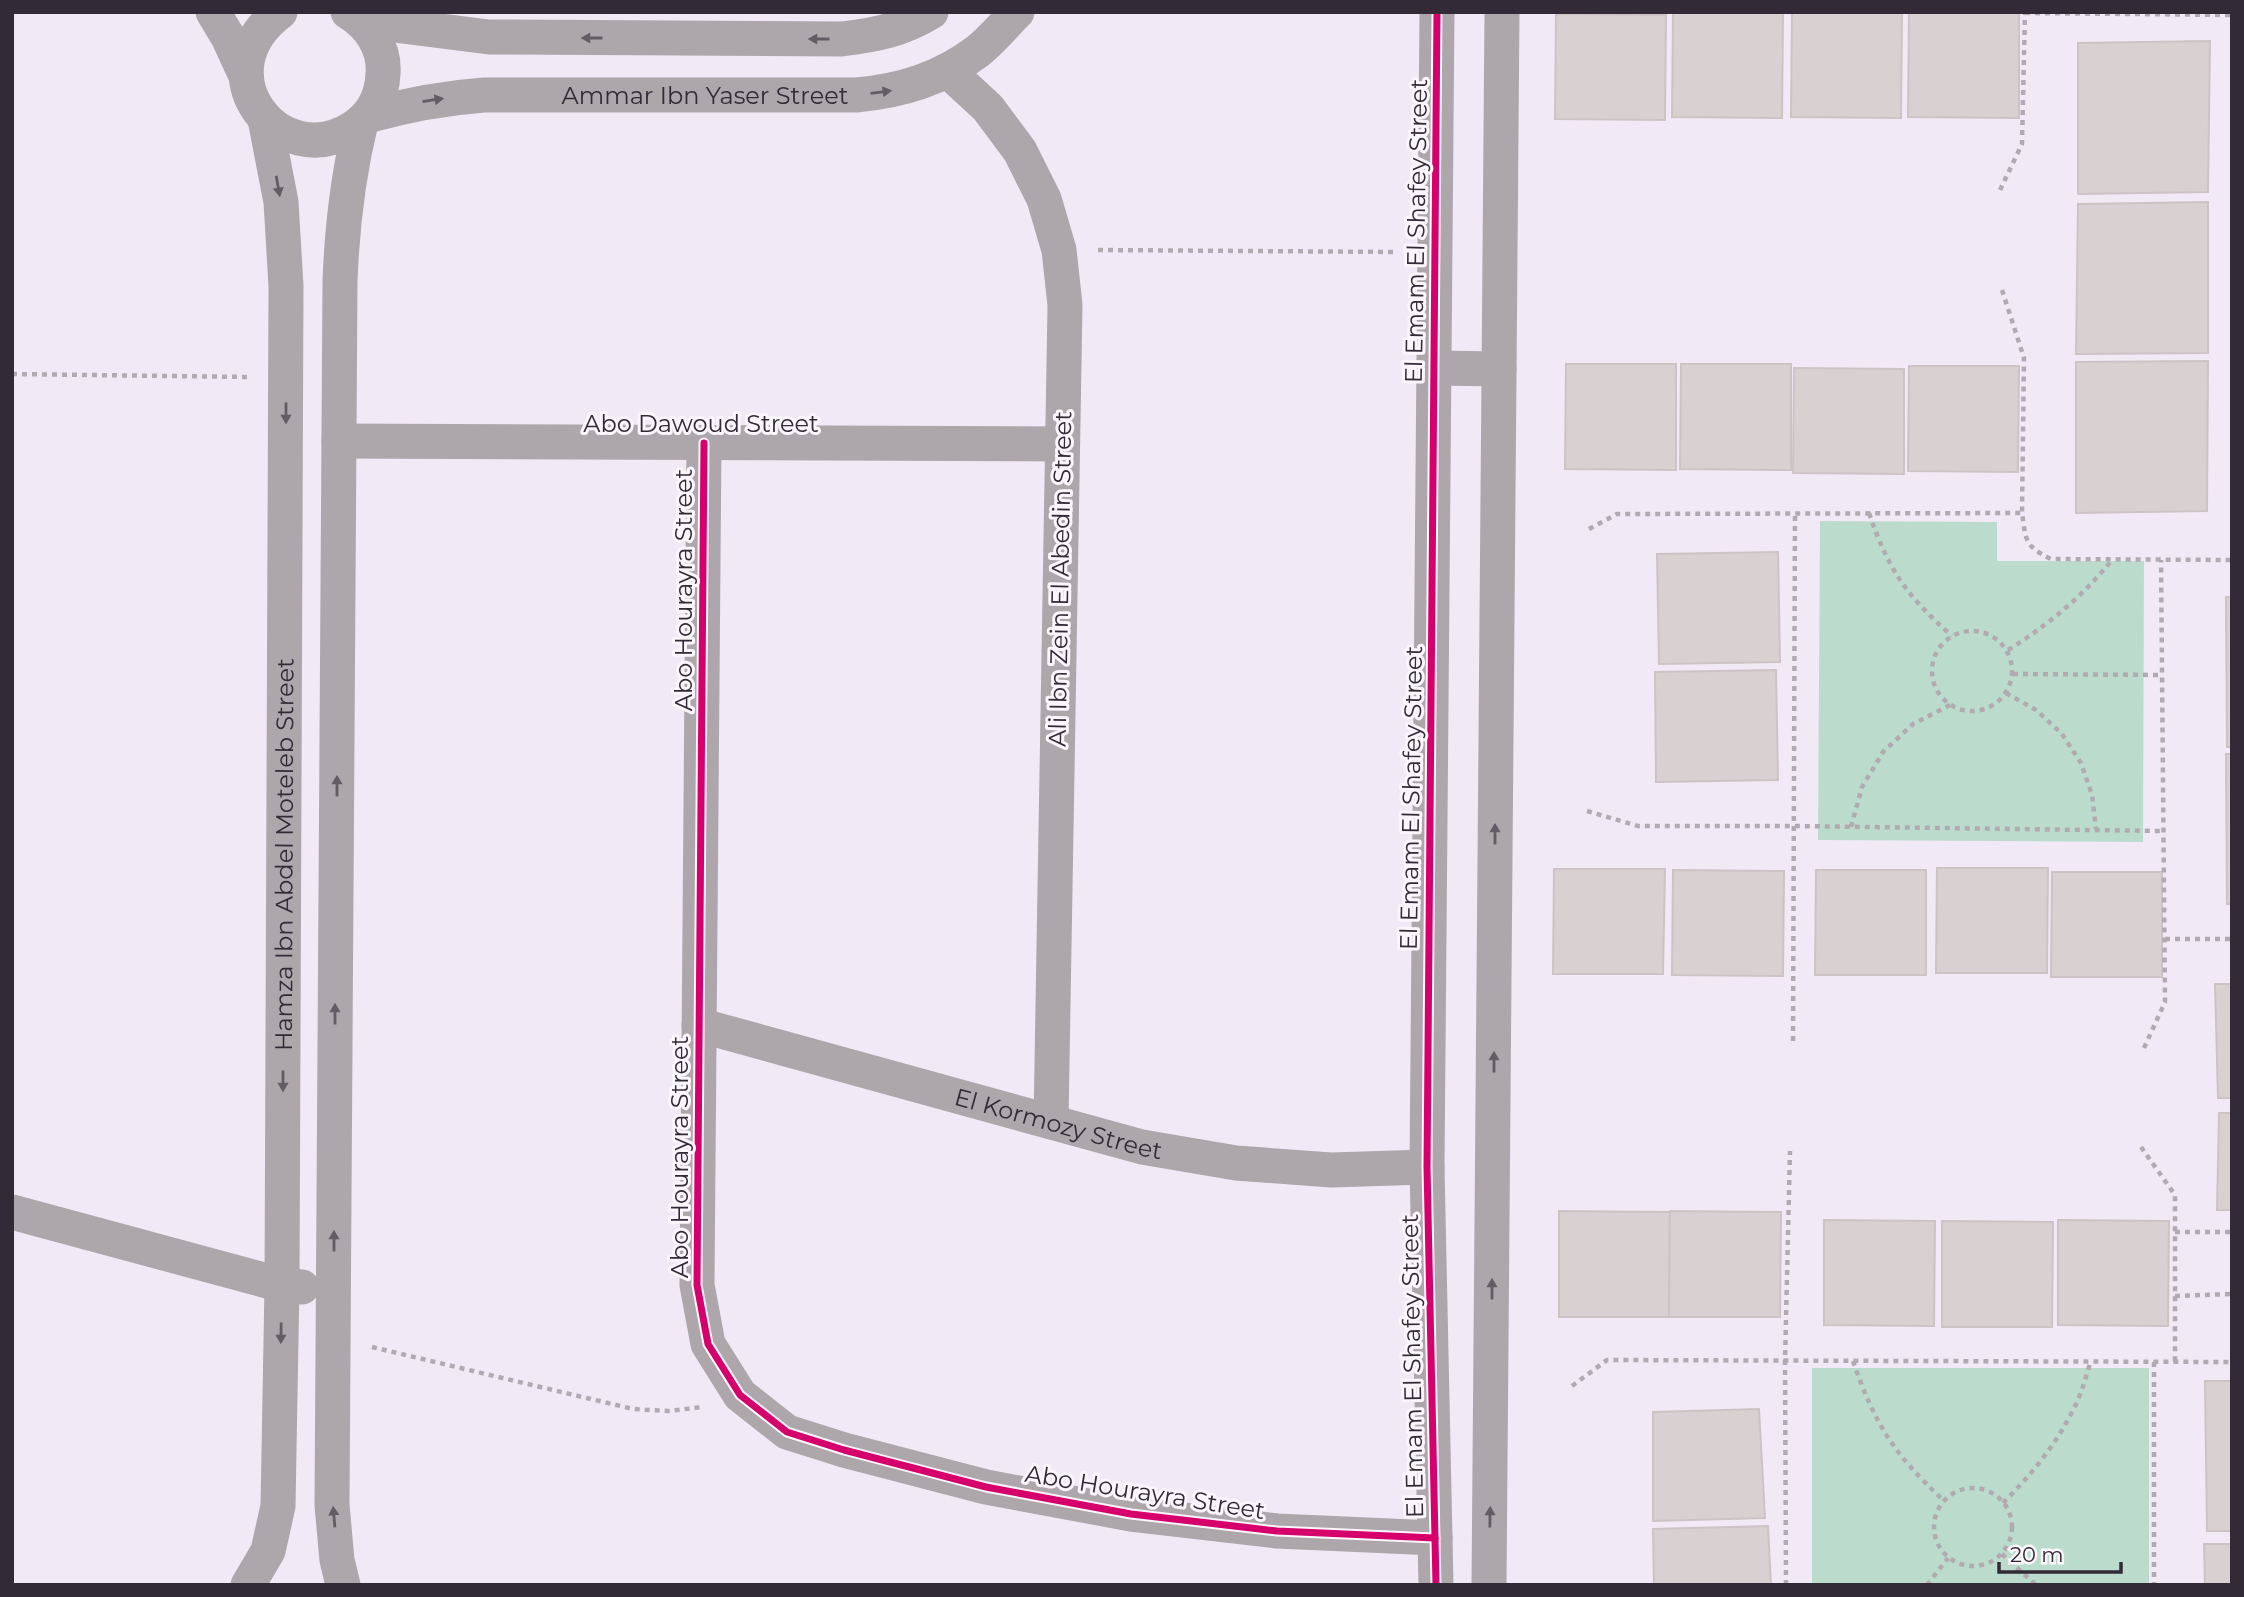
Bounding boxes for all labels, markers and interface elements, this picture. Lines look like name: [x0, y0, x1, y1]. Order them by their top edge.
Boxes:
one-way arrow: [581, 32, 603, 44]
one-way arrow: [808, 33, 830, 45]
street label: El Emam El Shafey Street: [1399, 78, 1433, 383]
street label: Ammar Ibn Yaser Street: [561, 81, 849, 110]
one-way arrow: [870, 87, 892, 98]
one-way arrow: [422, 94, 444, 105]
one-way arrow: [273, 175, 284, 197]
one-way arrow: [280, 402, 292, 424]
street label: Abo Dawoud Street: [583, 409, 819, 438]
street label: Ali Ibn Zein El Abedin Street: [1043, 411, 1077, 747]
street label: Abo Hourayra Street: [669, 468, 698, 711]
street label: El Emam El Shafey Street: [1394, 645, 1428, 950]
street label: Hamza Ibn Abdel Moteleb Street: [268, 658, 299, 1051]
one-way arrow: [331, 775, 343, 797]
one-way arrow: [1489, 823, 1501, 845]
one-way arrow: [329, 1002, 341, 1024]
street label: Abo Hourayra Street: [665, 1035, 694, 1278]
one-way arrow: [1488, 1050, 1500, 1072]
one-way arrow: [277, 1071, 289, 1093]
street label: El Kormozy Street: [952, 1082, 1165, 1165]
street label: El Emam El Shafey Street: [1395, 1213, 1429, 1518]
one-way arrow: [328, 1230, 340, 1252]
one-way arrow: [1486, 1278, 1498, 1300]
one-way arrow: [275, 1323, 287, 1345]
street label: Abo Hourayra Street: [1023, 1459, 1267, 1525]
one-way arrow: [1484, 1505, 1496, 1527]
one-way arrow: [328, 1506, 339, 1528]
scale bar: [1999, 1530, 2122, 1574]
text: 20 m: [2010, 1542, 2064, 1567]

